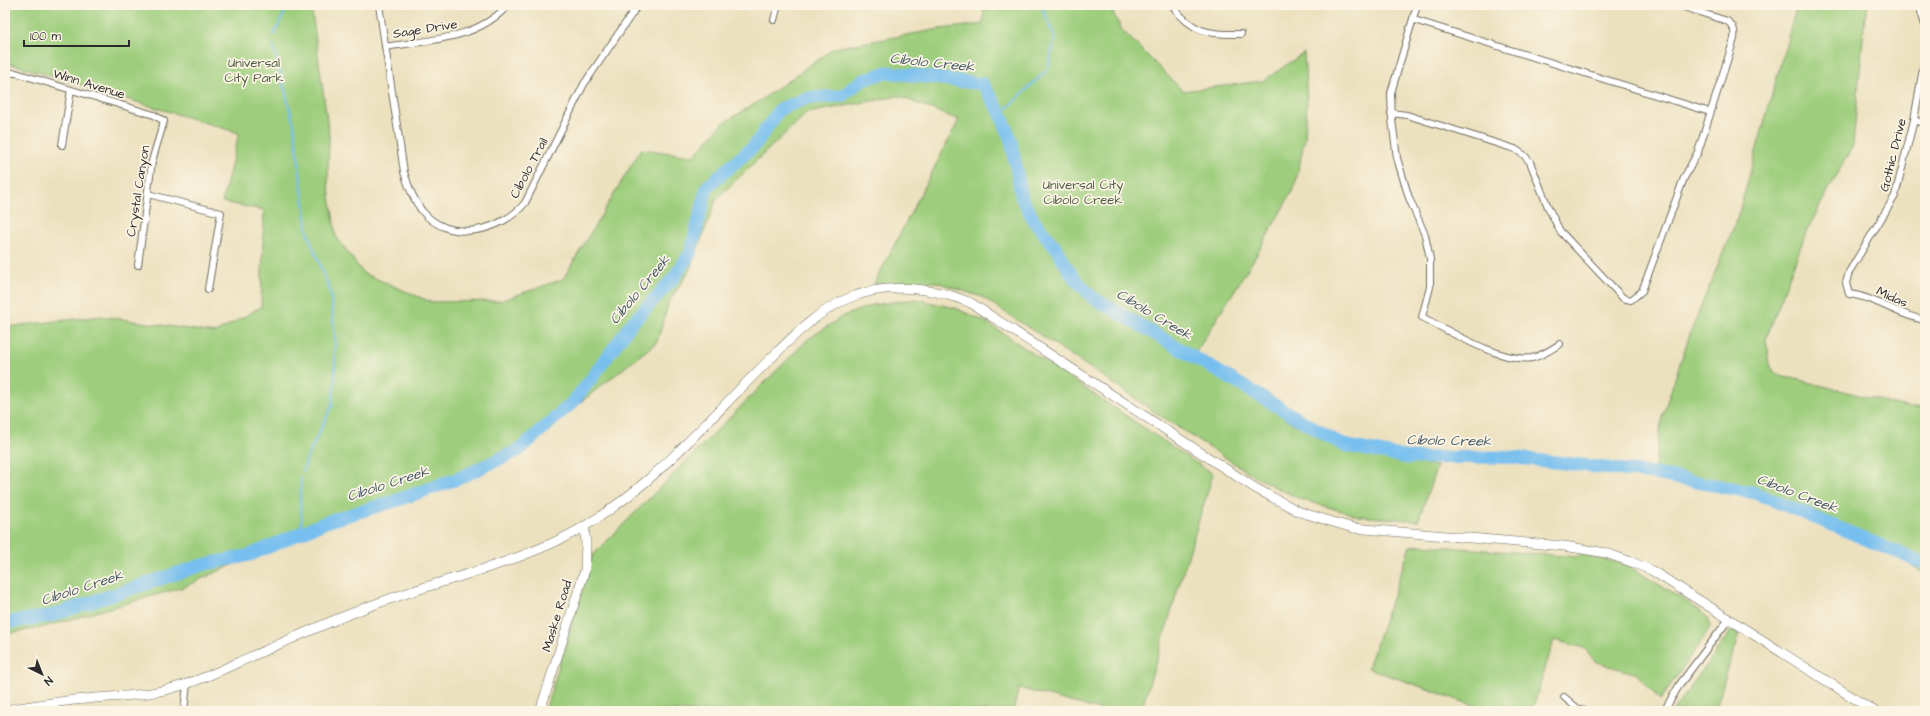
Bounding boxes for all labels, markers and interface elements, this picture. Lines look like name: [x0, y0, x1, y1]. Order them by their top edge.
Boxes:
street label: Sage Drive: [391, 15, 459, 44]
scale bar: [24, 22, 129, 48]
text: 100 m: [30, 28, 61, 45]
water label: Cibolo Creek: [889, 49, 976, 77]
park label: Universal City Park: [225, 54, 283, 88]
street label: Winn Avenue: [51, 64, 127, 104]
street label: Gothic Drive: [1875, 117, 1911, 193]
street label: Cibolo Trail: [506, 135, 552, 201]
street label: Crystal Canyon: [122, 143, 155, 238]
park label: Universal City Cibolo Creek: [1043, 176, 1123, 209]
water label: Cibolo Creek: [605, 251, 675, 329]
street label: Midas: [1873, 282, 1911, 312]
water label: Cibolo Creek: [1112, 285, 1196, 346]
water label: Cibolo Creek: [1406, 430, 1492, 452]
water label: Cibolo Creek: [345, 461, 432, 507]
water label: Cibolo Creek: [1754, 469, 1841, 519]
water label: Cibolo Creek: [39, 565, 126, 611]
street label: Maske Road: [538, 578, 577, 654]
north arrow: [22, 654, 62, 694]
text: N: [41, 673, 56, 689]

